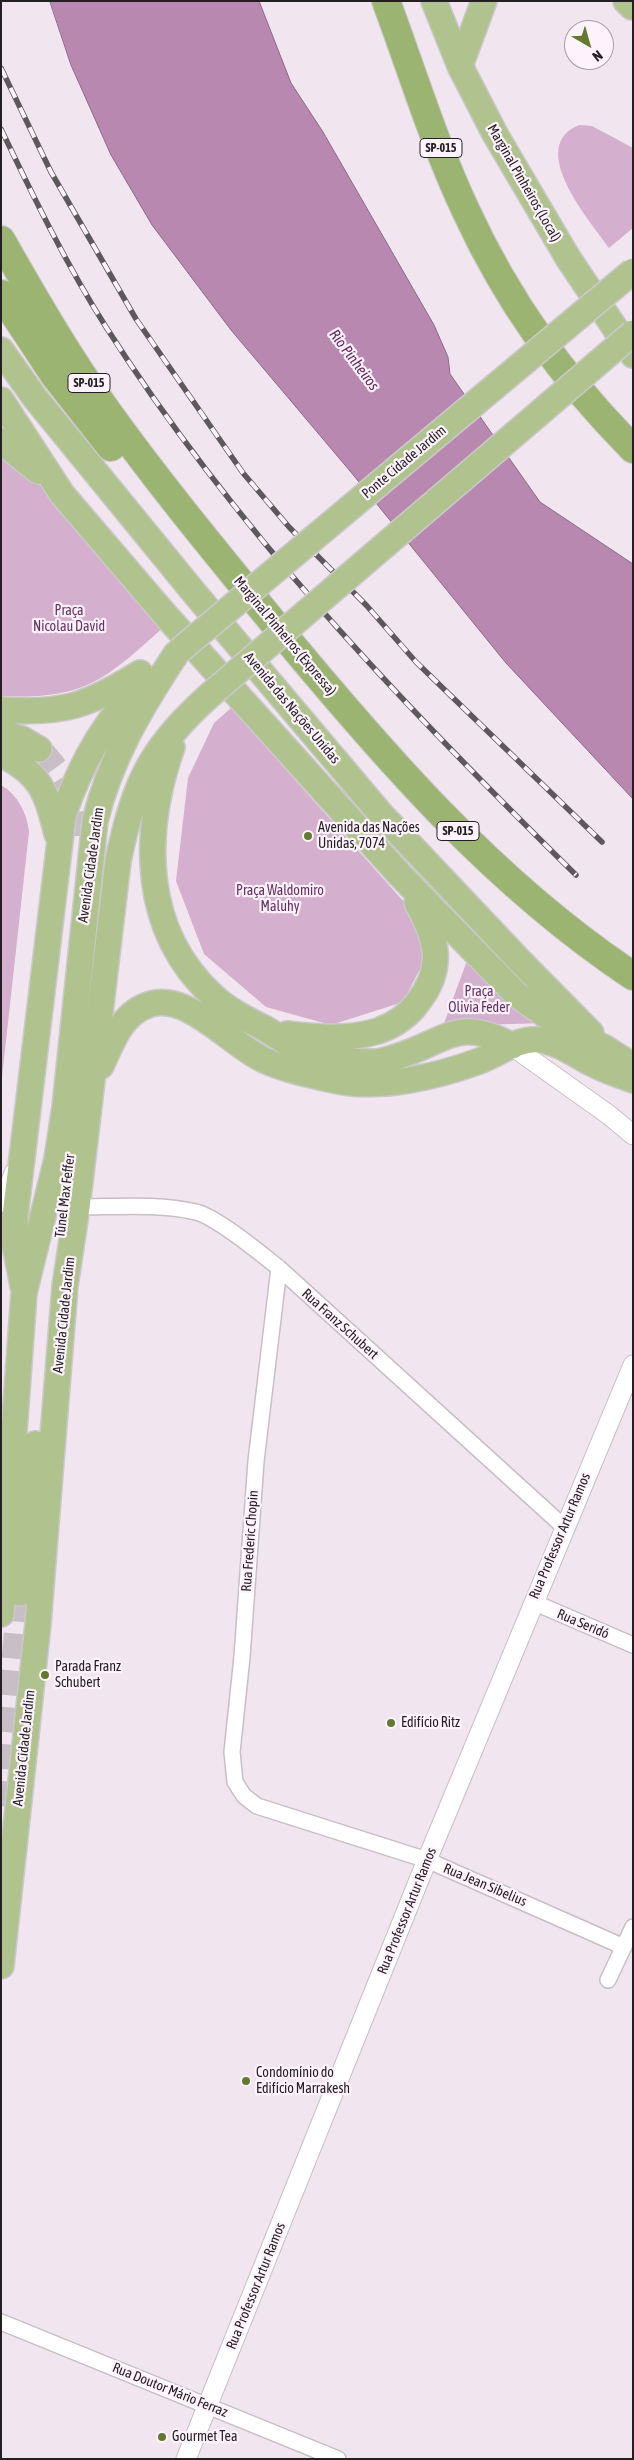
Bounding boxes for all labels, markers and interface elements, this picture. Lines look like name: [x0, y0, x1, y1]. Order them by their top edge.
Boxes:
north arrow: [564, 20, 614, 70]
text: N: [589, 47, 606, 65]
street label: Marginal Pinheiros (Local): [484, 121, 564, 245]
road number: SP-015: [420, 138, 462, 158]
water label: Rio Pinheiros: [325, 326, 383, 394]
road number: SP-015: [68, 373, 110, 392]
street label: Ponte Cidade Jardim: [358, 422, 450, 502]
street label: Marginal Pinheiros (Expressa): [230, 573, 340, 699]
park label: Praça Nicolau David: [33, 603, 105, 636]
street label: Avenida das Nações Unidas: [241, 649, 343, 767]
street label: Avenida Cidade Jardim: [75, 806, 107, 924]
place label: Avenida das Nações Unidas, 7074: [318, 820, 420, 852]
road number: SP-015: [437, 821, 479, 840]
marker: Avenida das Nações Unidas, 7074: [302, 830, 314, 842]
park label: Praça Waldomiro Maluhy: [236, 883, 324, 916]
park label: Praça Olivia Feder: [448, 984, 510, 1016]
street label: Túnel Max Feffer: [52, 1153, 78, 1239]
street label: Avenida Cidade Jardim: [50, 1256, 78, 1374]
street label: Rua Franz Schubert: [298, 1285, 382, 1363]
street label: Rua Professor Artur Ramos: [526, 1470, 594, 1602]
street label: Rua Frederic Chopin: [238, 1490, 262, 1592]
street label: Rua Seridó: [554, 1606, 612, 1642]
place label: Parada Franz Schubert: [55, 1659, 121, 1691]
marker: Parada Franz Schubert: [39, 1669, 51, 1681]
street label: Avenida Cidade Jardim: [10, 1689, 38, 1807]
place label: Edifício Ritz: [401, 1715, 460, 1731]
marker: Edifício Ritz: [385, 1717, 397, 1729]
street label: Rua Professor Artur Ramos: [374, 1845, 440, 1977]
street label: Rua Jean Sibelius: [441, 1860, 529, 1910]
place label: Condomínio do Edifício Marrakesh: [256, 2065, 350, 2098]
marker: Condomínio do Edifício Marrakesh: [240, 2075, 252, 2087]
street label: Rua Professor Artur Ramos: [223, 2220, 289, 2352]
street label: Rua Doutor Mário Ferraz: [110, 2359, 230, 2421]
place label: Gourmet Tea: [172, 2429, 237, 2445]
marker: Gourmet Tea: [156, 2431, 168, 2443]

